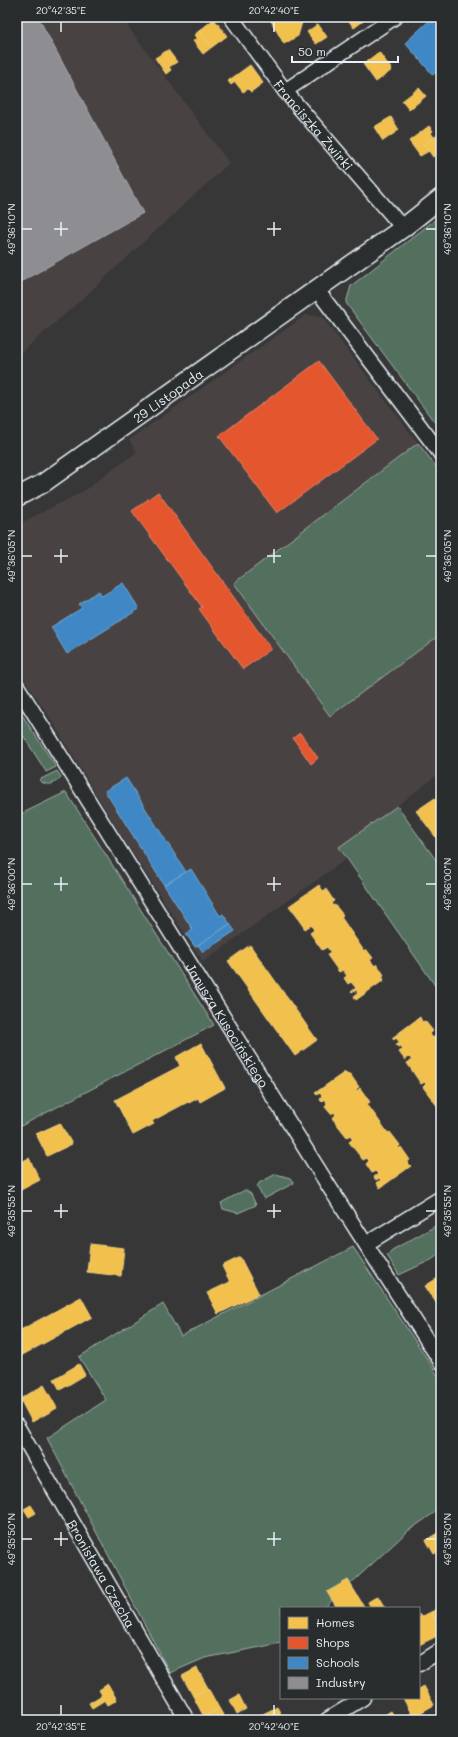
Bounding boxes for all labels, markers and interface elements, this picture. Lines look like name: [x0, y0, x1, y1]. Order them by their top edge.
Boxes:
text: 20°42'35"E: [36, 3, 86, 17]
text: 20°42'40"E: [249, 3, 300, 17]
scale bar: [292, 38, 398, 64]
text: 50 m: [298, 43, 326, 59]
street label: Franciszka Żwirki: [271, 76, 358, 173]
text: 49°36'10"N: [4, 203, 18, 255]
text: 49°36'10"N: [440, 203, 454, 255]
street label: 29 Listopada: [129, 364, 206, 426]
text: 49°36'05"N: [4, 530, 18, 582]
text: 49°36'05"N: [440, 530, 454, 582]
text: 49°36'00"N: [4, 858, 18, 911]
text: 49°36'00"N: [440, 858, 454, 911]
street label: Janusza Kusocińskiego: [183, 959, 273, 1090]
text: 49°35'55"N: [4, 1185, 18, 1237]
text: 49°35'55"N: [440, 1185, 454, 1237]
text: 49°35'50"N: [4, 1513, 18, 1565]
text: 49°35'50"N: [440, 1513, 454, 1565]
street label: Bronisława Czecha: [64, 1516, 140, 1630]
legend: [280, 1607, 420, 1699]
text: Homes: [316, 1614, 355, 1630]
text: Shops: [316, 1634, 350, 1650]
text: Schools: [316, 1654, 360, 1670]
text: Industry: [316, 1674, 365, 1690]
text: 20°42'35"E: [36, 1719, 86, 1733]
text: 20°42'40"E: [249, 1719, 300, 1733]

